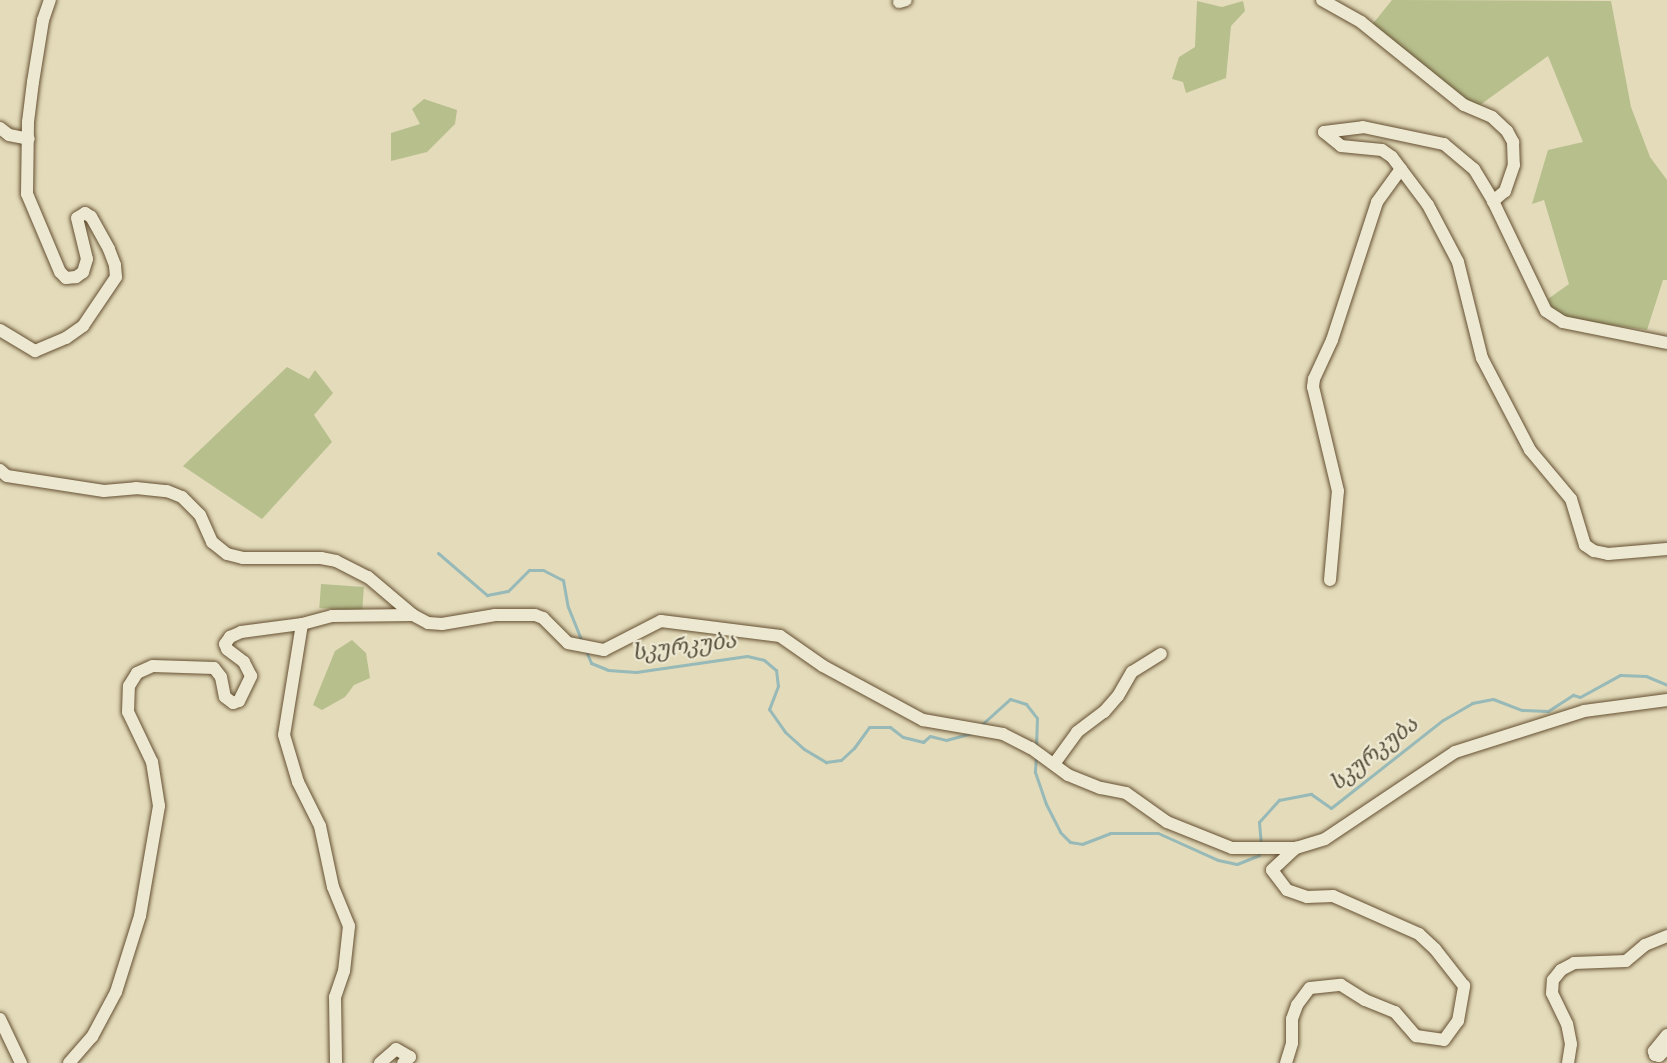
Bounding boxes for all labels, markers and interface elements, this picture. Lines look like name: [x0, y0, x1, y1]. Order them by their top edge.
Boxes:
water label: სკურკუბა: [630, 628, 738, 666]
water label: სკურკუბა: [1325, 711, 1423, 797]

